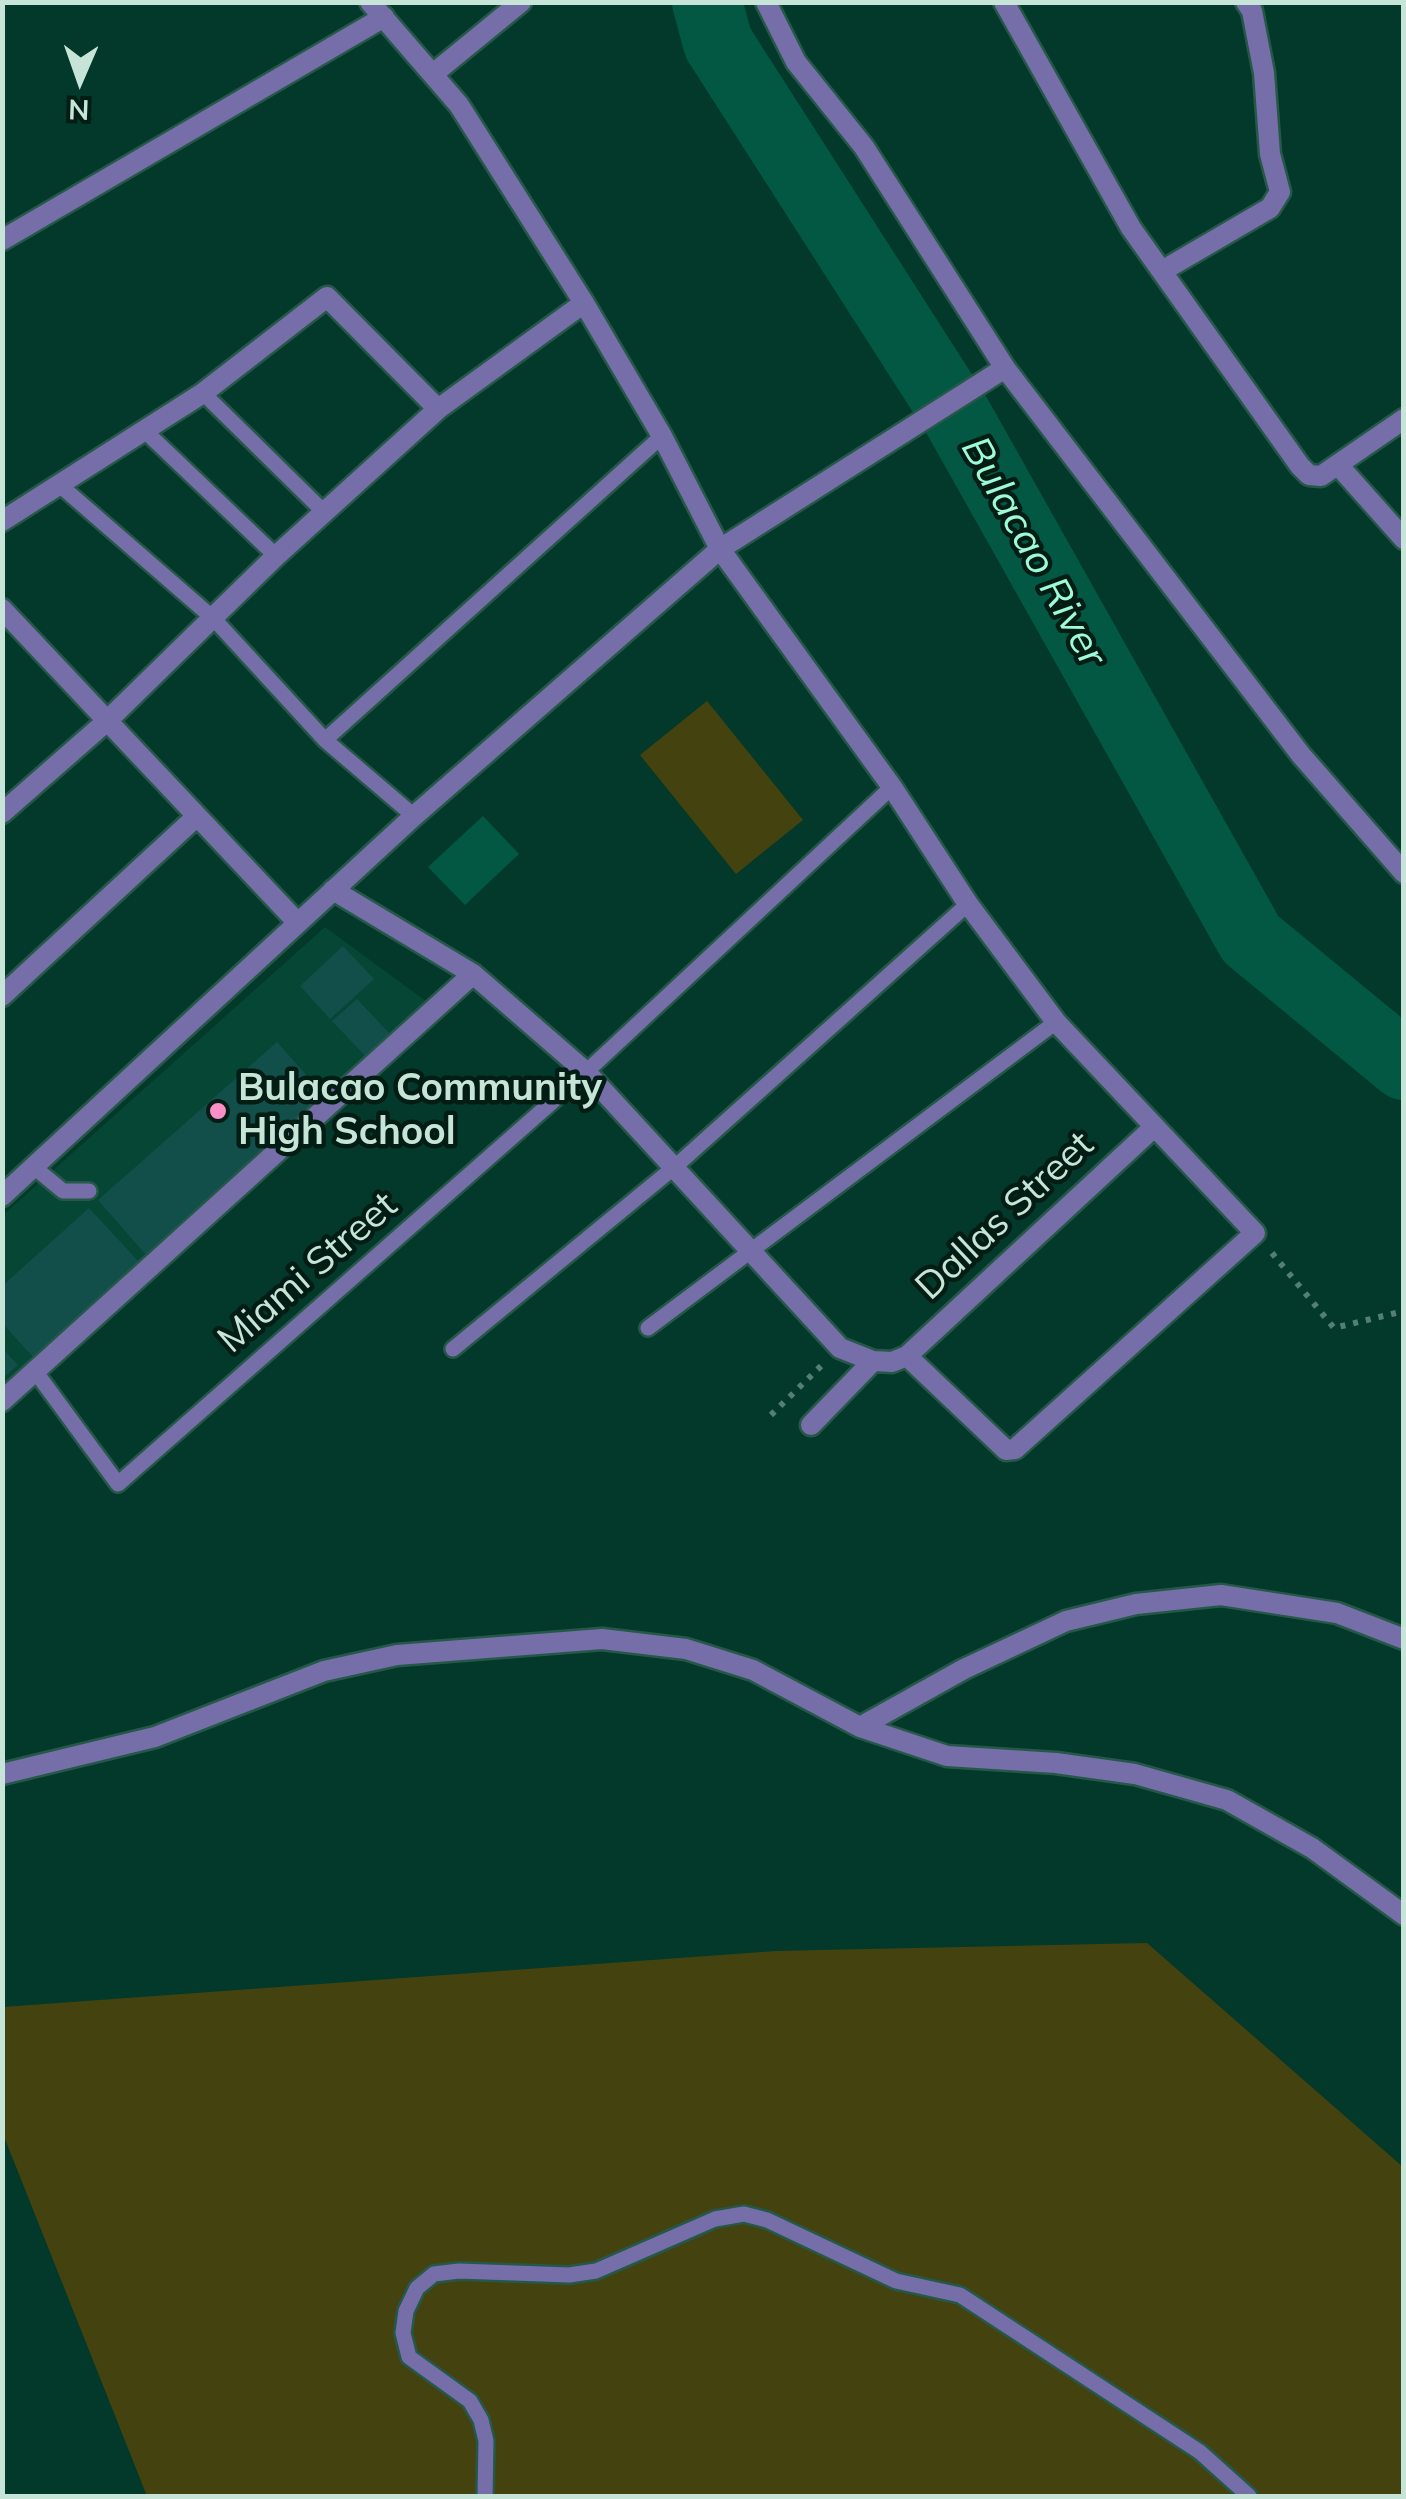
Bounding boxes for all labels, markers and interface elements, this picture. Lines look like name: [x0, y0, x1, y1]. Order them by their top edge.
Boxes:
north arrow: [30, 30, 130, 130]
text: N: [68, 93, 90, 128]
water label: Bulacao River: [950, 429, 1116, 675]
place label: Bulacao Community High School: [238, 1066, 602, 1156]
marker: Bulacao Community High School: [207, 1100, 229, 1122]
street label: Dallas Street: [907, 1122, 1103, 1310]
street label: Miami Street: [209, 1183, 407, 1363]

